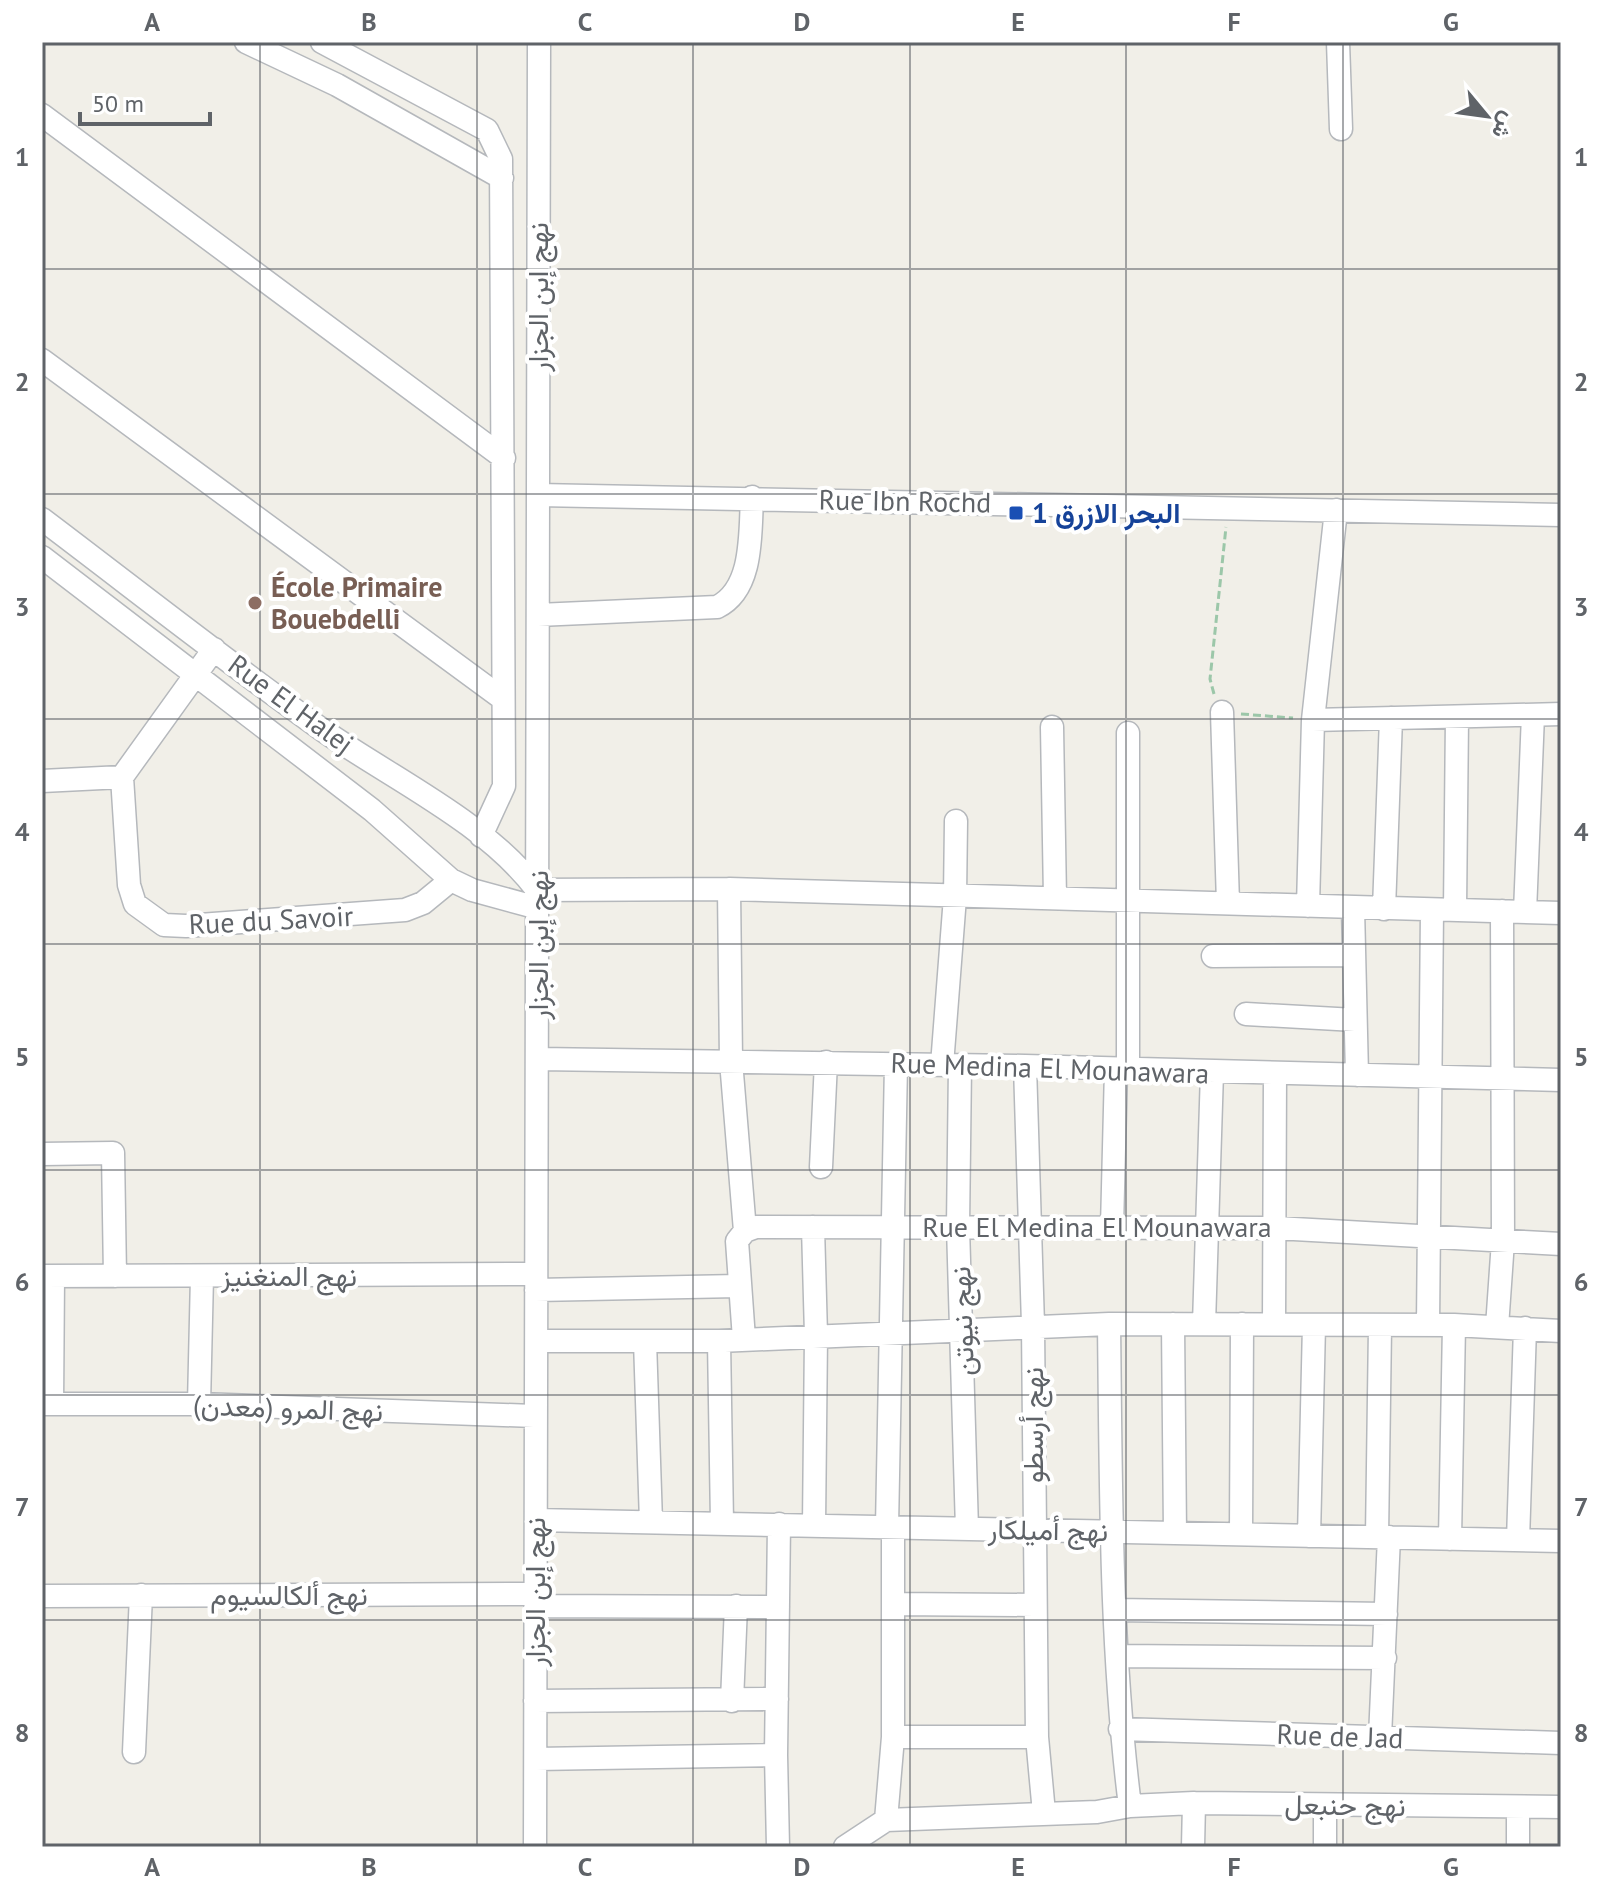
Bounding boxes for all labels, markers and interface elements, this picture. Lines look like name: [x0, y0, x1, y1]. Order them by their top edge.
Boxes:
text: A: [144, 5, 160, 38]
text: B: [361, 5, 377, 38]
text: C: [578, 5, 592, 38]
text: D: [794, 5, 810, 38]
text: E: [1011, 5, 1025, 38]
text: F: [1227, 5, 1241, 38]
text: G: [1443, 5, 1459, 38]
scale bar: [80, 76, 210, 126]
north arrow: [1447, 76, 1527, 156]
text: 50 m: [92, 88, 144, 119]
text: ش: [1486, 107, 1523, 144]
text: 1: [15, 140, 29, 173]
text: 1: [1574, 140, 1588, 173]
street label: نهج إبن الجزار: [519, 222, 558, 373]
text: 2: [15, 365, 29, 398]
text: 2: [1574, 365, 1588, 398]
street label: Rue Ibn Rochd: [818, 480, 992, 521]
place label: 1 البحر الازرق: [1032, 494, 1180, 531]
marker: 1 البحر الازرق: [1007, 504, 1025, 522]
place label: École Primaire Bouebdelli: [271, 568, 442, 637]
text: 3: [15, 590, 29, 623]
text: 3: [1574, 590, 1588, 623]
marker: École Primaire Bouebdelli: [246, 594, 264, 612]
street label: Rue El Halej: [221, 646, 361, 762]
text: 4: [15, 815, 30, 848]
text: 4: [1574, 815, 1589, 848]
street label: نهج إبن الجزار: [519, 870, 558, 1021]
street label: Rue du Savoir: [188, 897, 355, 942]
text: 5: [15, 1040, 29, 1073]
text: 5: [1574, 1040, 1588, 1073]
street label: Rue Medina El Mounawara: [890, 1043, 1210, 1092]
street label: Rue El Medina El Mounawara: [922, 1208, 1272, 1245]
street label: نهج المنغنيز: [220, 1257, 357, 1296]
text: 6: [15, 1265, 29, 1298]
text: 6: [1574, 1265, 1588, 1298]
street label: نهج نيوتن: [941, 1266, 984, 1376]
street label: نهج أرسطو: [1014, 1367, 1053, 1483]
street label: نهج المرو (معدن): [192, 1386, 384, 1431]
text: 7: [15, 1490, 29, 1523]
text: 7: [1574, 1490, 1588, 1523]
street label: نهج أميلكار: [986, 1510, 1109, 1551]
street label: نهج إبن الجزار: [516, 1517, 555, 1668]
street label: نهج ألكالسيوم: [210, 1576, 368, 1615]
street label: Rue de Jad: [1276, 1715, 1404, 1756]
text: 8: [15, 1716, 29, 1749]
text: 8: [1574, 1716, 1588, 1749]
street label: نهج حنبعل: [1284, 1785, 1406, 1826]
text: A: [144, 1850, 160, 1883]
text: B: [361, 1850, 377, 1883]
text: C: [578, 1850, 592, 1883]
text: D: [794, 1850, 810, 1883]
text: E: [1011, 1850, 1025, 1883]
text: F: [1227, 1850, 1241, 1883]
text: G: [1443, 1850, 1459, 1883]

